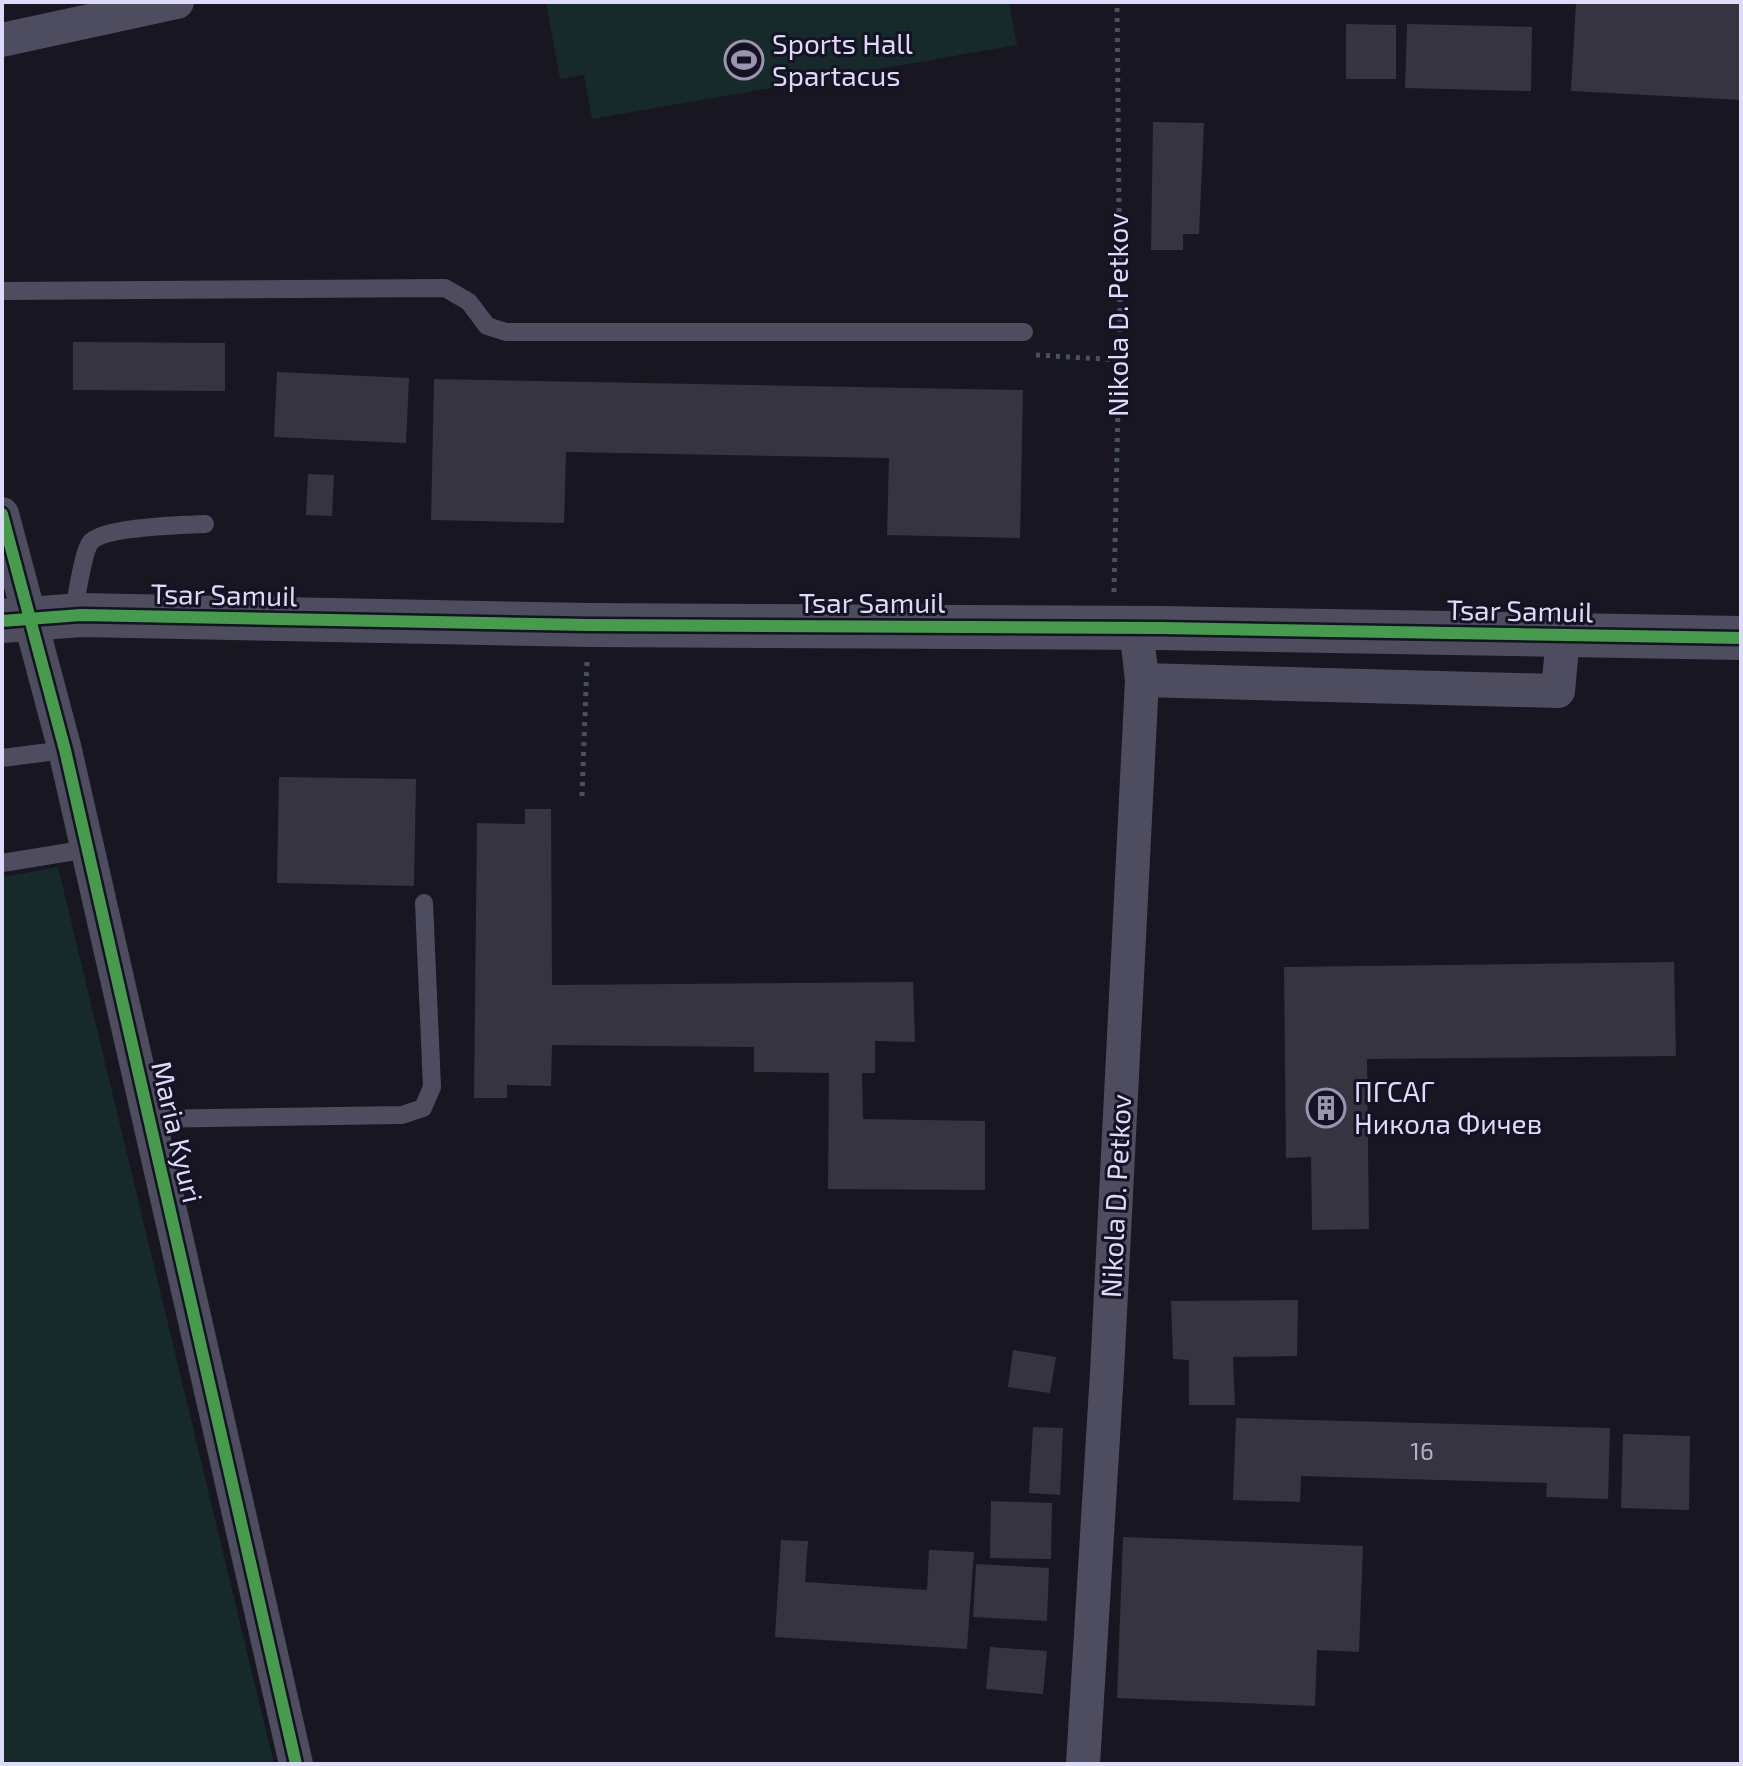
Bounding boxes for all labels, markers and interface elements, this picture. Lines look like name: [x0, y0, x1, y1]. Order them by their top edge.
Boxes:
place label: Sports Hall Spartacus: [772, 26, 914, 92]
sports icon: Sports Hall Spartacus: [723, 39, 765, 81]
street label: Nikola D. Petkov: [1100, 213, 1134, 417]
street label: Tsar Samuil: [150, 576, 298, 612]
street label: Tsar Samuil: [799, 585, 946, 619]
street label: Tsar Samuil: [1446, 592, 1594, 628]
street label: Maria Kyuri: [145, 1058, 211, 1206]
place label: ПГСАГ Никола Фичев: [1354, 1074, 1542, 1140]
building icon: ПГСАГ Никола Фичев: [1305, 1087, 1347, 1129]
street label: Nikola D. Petkov: [1093, 1093, 1137, 1299]
house number: 16: [1410, 1436, 1434, 1465]

